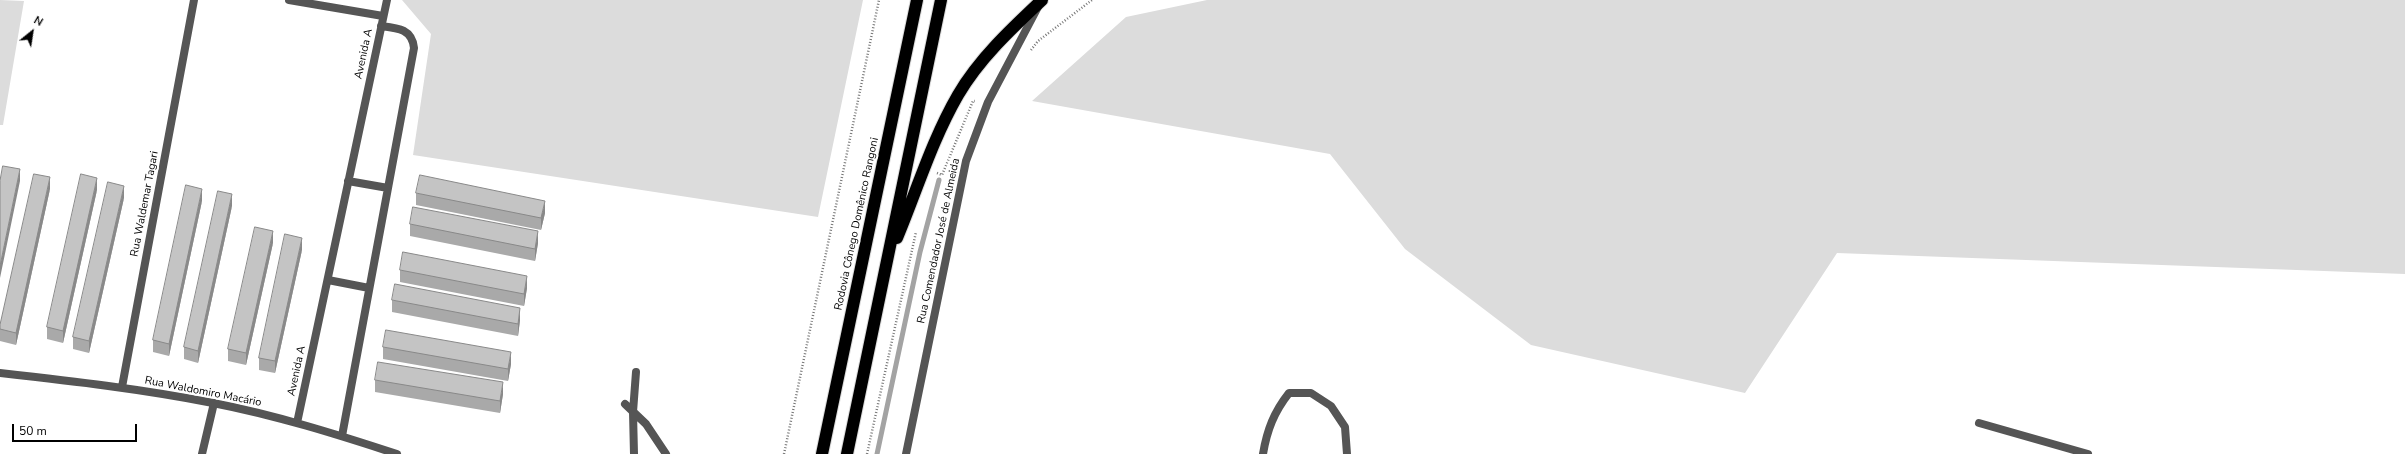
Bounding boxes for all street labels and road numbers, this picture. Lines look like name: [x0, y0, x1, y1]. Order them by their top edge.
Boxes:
street label: Avenida A: [352, 28, 376, 80]
street label: Rodovia Cônego Domênico Rangoni: [832, 136, 882, 312]
street label: Rua Waldemar Tagari: [128, 150, 162, 258]
street label: Rua Comendador José de Almeida: [915, 157, 963, 325]
street label: Avenida A: [285, 345, 309, 397]
street label: Rua Waldomiro Macário: [143, 374, 263, 410]

